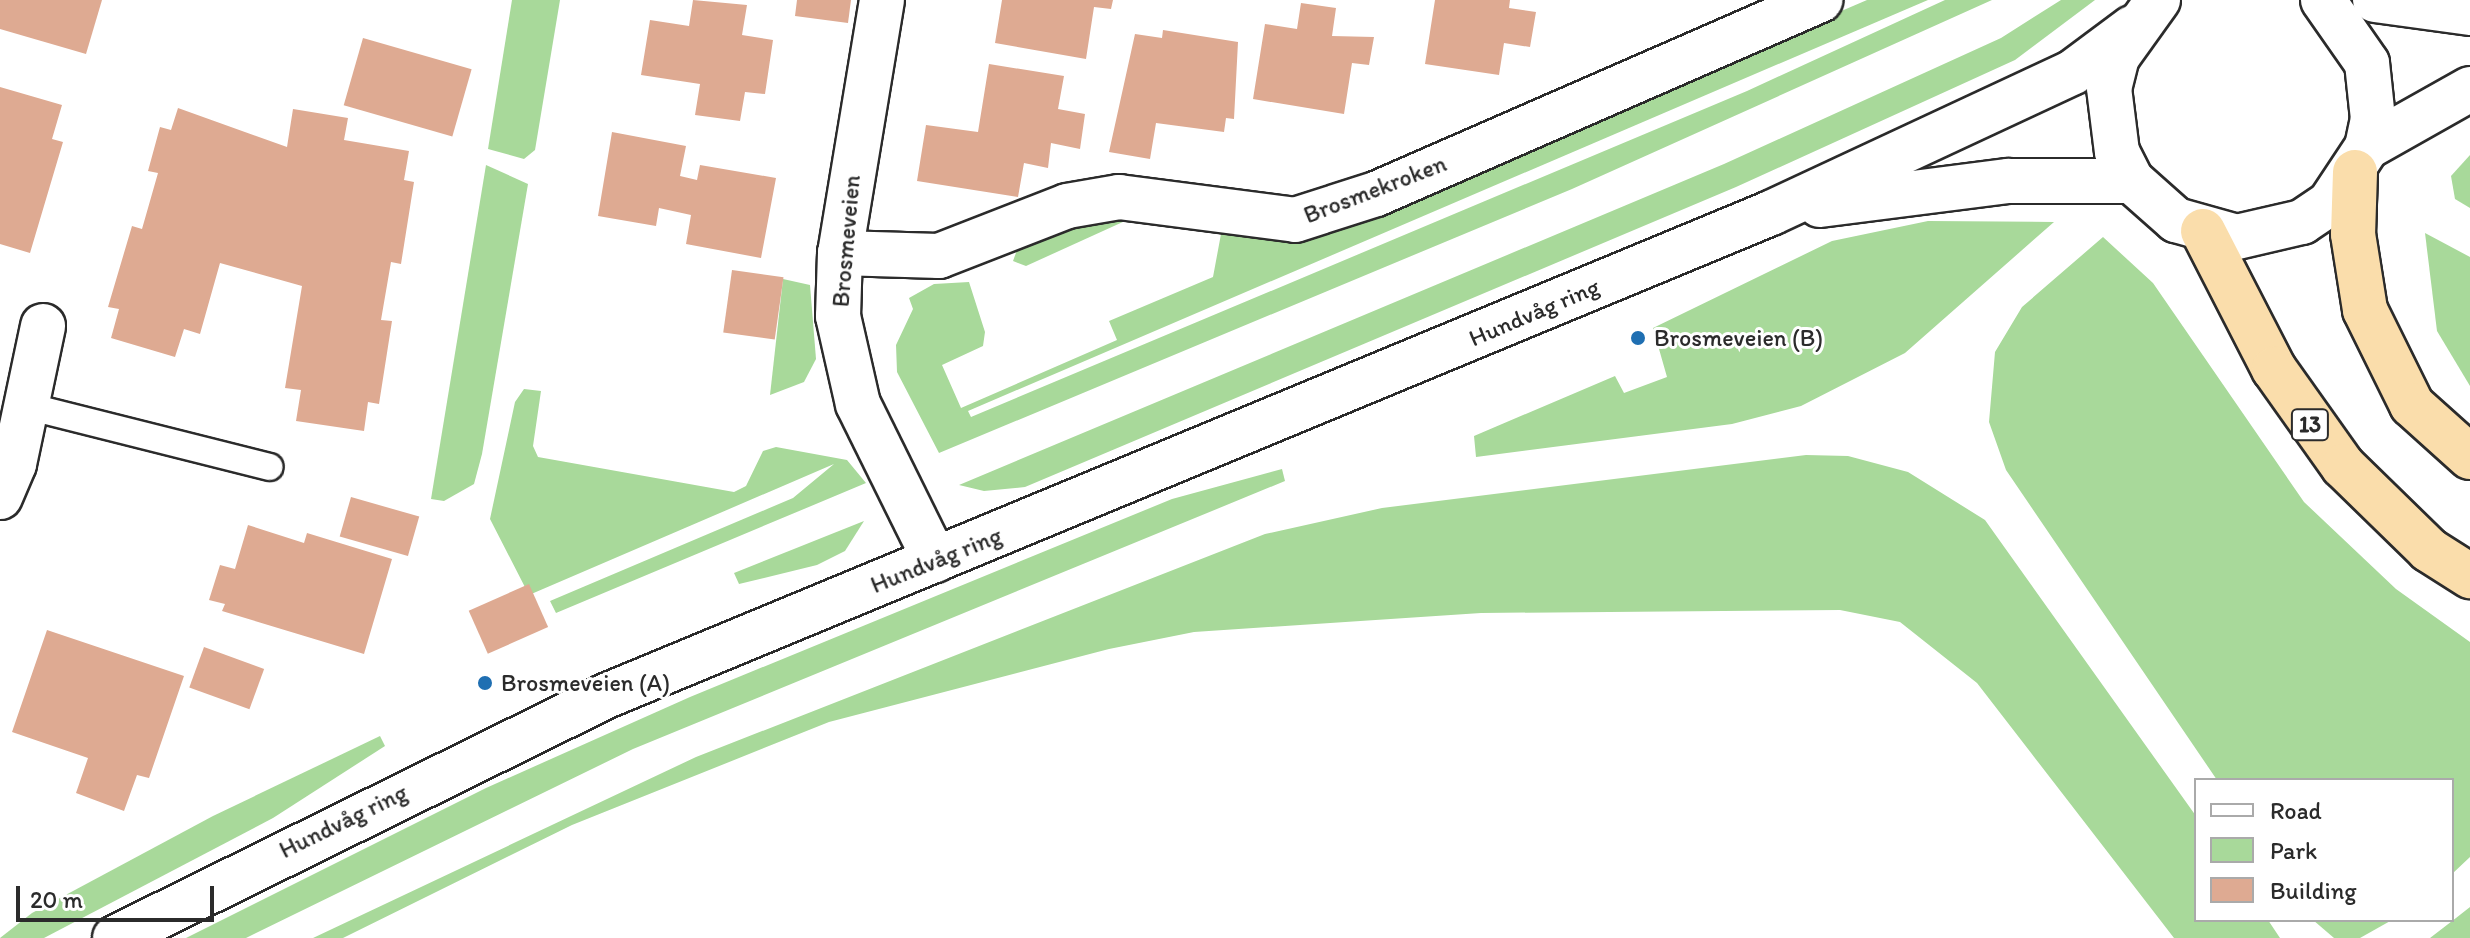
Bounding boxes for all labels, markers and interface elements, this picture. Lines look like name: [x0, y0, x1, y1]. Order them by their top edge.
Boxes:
street label: Brosmekroken: [1300, 149, 1450, 229]
street label: Brosmeveien: [826, 174, 866, 308]
street label: Hundvåg ring: [1465, 272, 1603, 352]
place label: Brosmeveien (B): [1654, 324, 1823, 352]
marker: Brosmeveien (B): [1629, 329, 1647, 347]
road number: 13: [2290, 407, 2330, 443]
street label: Hundvåg ring: [866, 521, 1006, 599]
place label: Brosmeveien (A): [501, 669, 670, 697]
marker: Brosmeveien (A): [476, 674, 494, 692]
street label: Hundvåg ring: [274, 778, 412, 864]
legend: [2194, 778, 2454, 922]
text: Road: [2270, 796, 2322, 825]
text: Park: [2270, 836, 2317, 865]
scale bar: [20, 870, 218, 920]
text: Building: [2270, 876, 2357, 905]
text: 20 m: [30, 885, 83, 914]

